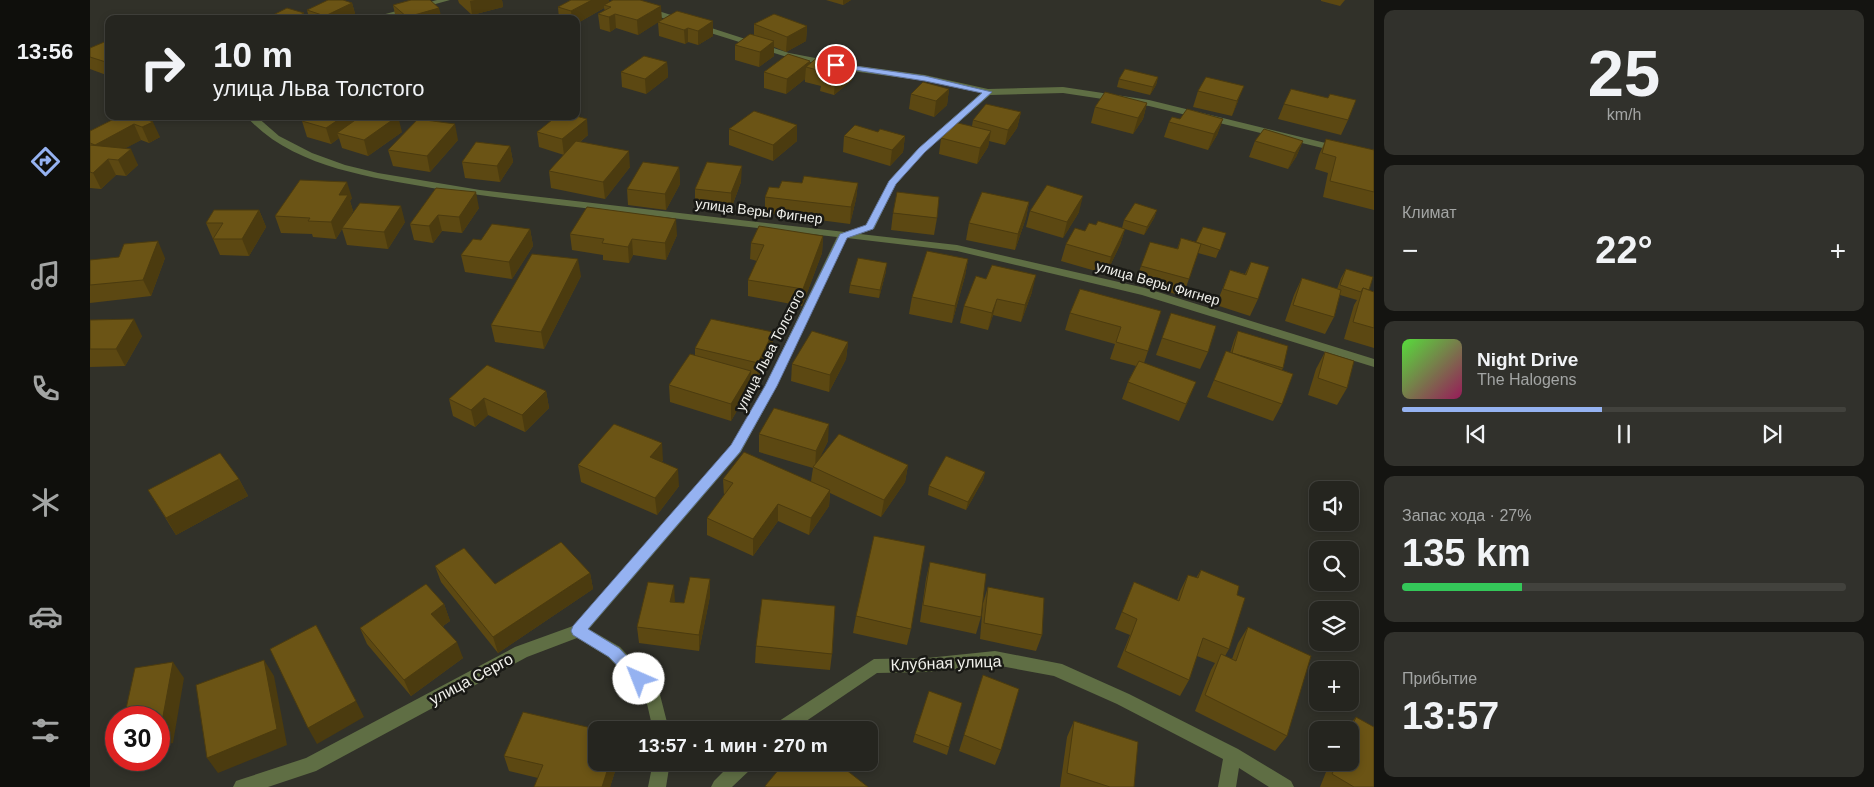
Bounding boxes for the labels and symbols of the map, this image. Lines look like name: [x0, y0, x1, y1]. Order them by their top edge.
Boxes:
pin: [815, 44, 857, 86]
street label: улица Веры Фигнер: [694, 195, 824, 227]
street label: улица Веры Фигнер: [1094, 258, 1222, 308]
street label: улица Льва Толстого: [732, 286, 808, 414]
street label: улица Серго: [426, 650, 516, 708]
position arrow: [612, 652, 664, 704]
street label: Клубная улица: [890, 653, 1002, 673]
speed limit sign: 30: [105, 706, 170, 771]

